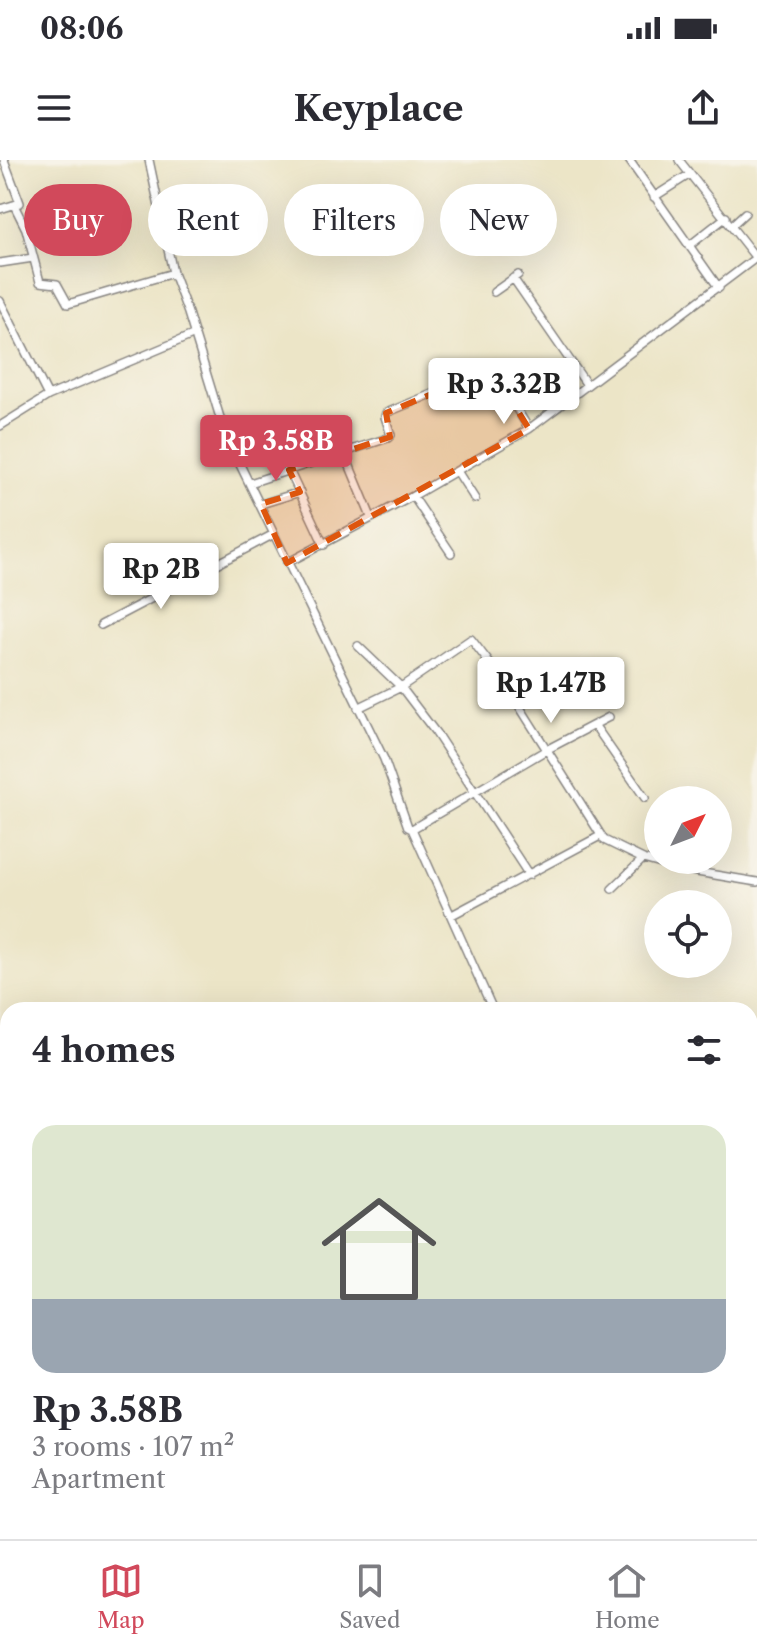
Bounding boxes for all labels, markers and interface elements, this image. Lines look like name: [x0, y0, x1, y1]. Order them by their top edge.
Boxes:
text: 08:06: [40, 10, 124, 47]
icon: menu: [32, 86, 76, 130]
text: Keyplace: [294, 86, 463, 130]
icon: share: [681, 86, 725, 130]
chip: Buy: [24, 184, 132, 256]
chip: Rent: [148, 184, 268, 256]
chip: Filters: [284, 184, 424, 256]
chip: New: [440, 184, 557, 256]
pin: Rp 3.32B: [421, 358, 587, 426]
text: Rp 3.32B: [446, 368, 562, 400]
pin: Rp 3.58B: [193, 415, 359, 483]
text: Rp 3.58B: [218, 425, 334, 457]
pin: Rp 2B: [105, 543, 217, 611]
text: Rp 2B: [122, 553, 200, 585]
pin: Rp 1.47B: [468, 657, 634, 725]
text: Rp 1.47B: [495, 667, 607, 699]
north arrow: [644, 786, 732, 874]
map controls: [644, 786, 732, 978]
button: locate: [644, 890, 732, 978]
icon: filters: [682, 1028, 726, 1072]
text: 4 homes: [32, 1029, 176, 1071]
icon: home: [307, 1177, 451, 1321]
text: Rp 3.58B: [32, 1389, 183, 1431]
text: 3 rooms · 107 m²: [32, 1431, 234, 1463]
text: Apartment: [32, 1463, 165, 1495]
tab: Map: [97, 1559, 145, 1634]
tab: Saved: [339, 1559, 400, 1634]
tab: Home: [595, 1559, 660, 1634]

